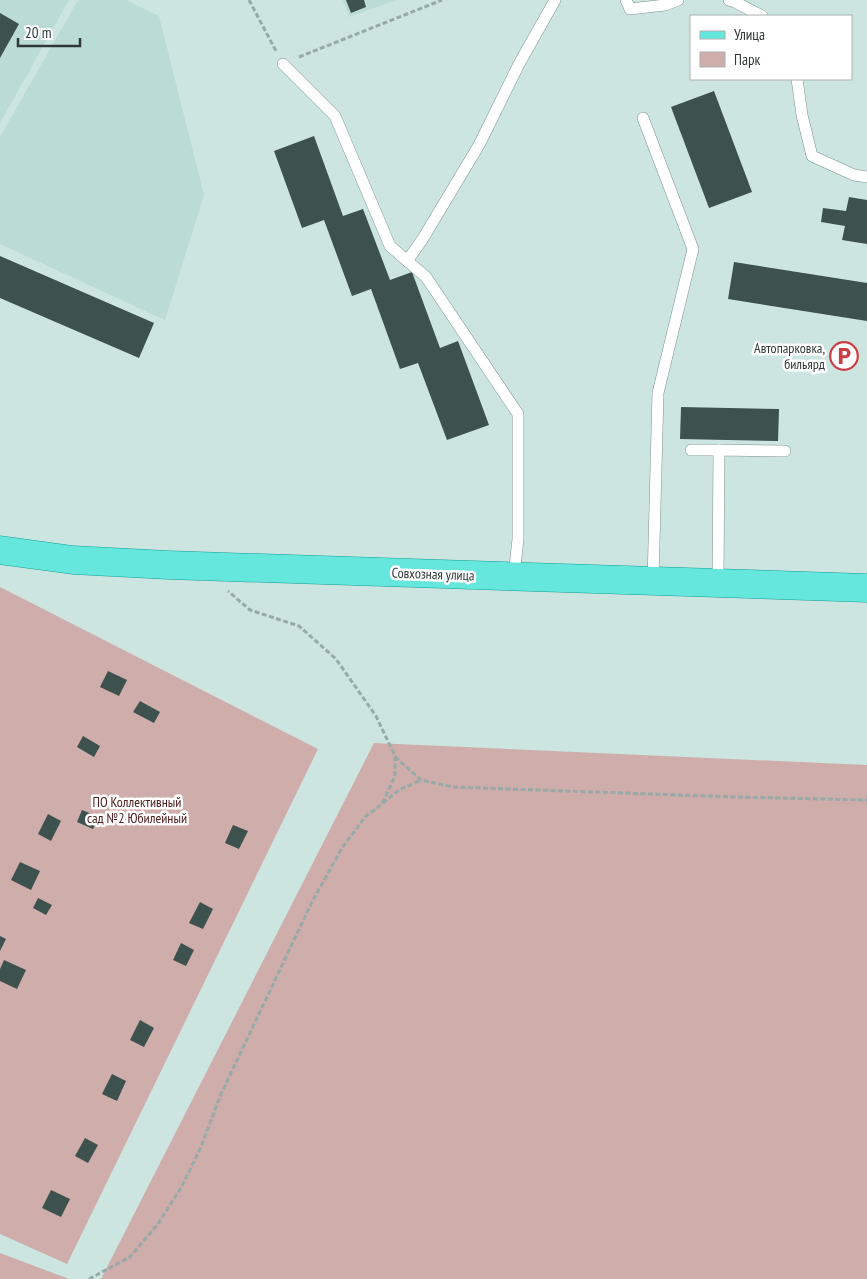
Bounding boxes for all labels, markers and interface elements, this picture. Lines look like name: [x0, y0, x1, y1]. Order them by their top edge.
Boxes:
scale bar: [18, 15, 80, 47]
legend: [690, 15, 852, 80]
text: 20 m: [25, 23, 51, 42]
text: Улица: [734, 25, 765, 44]
text: Парк: [734, 50, 760, 69]
place label: Автопарковка, бильярд: [754, 339, 825, 373]
parking icon: Автопарковка, бильярд: [829, 341, 859, 371]
street label: Совхозная улица: [391, 564, 475, 584]
park label: ПО Коллективный сад №2 Юбилейный: [87, 793, 187, 827]

